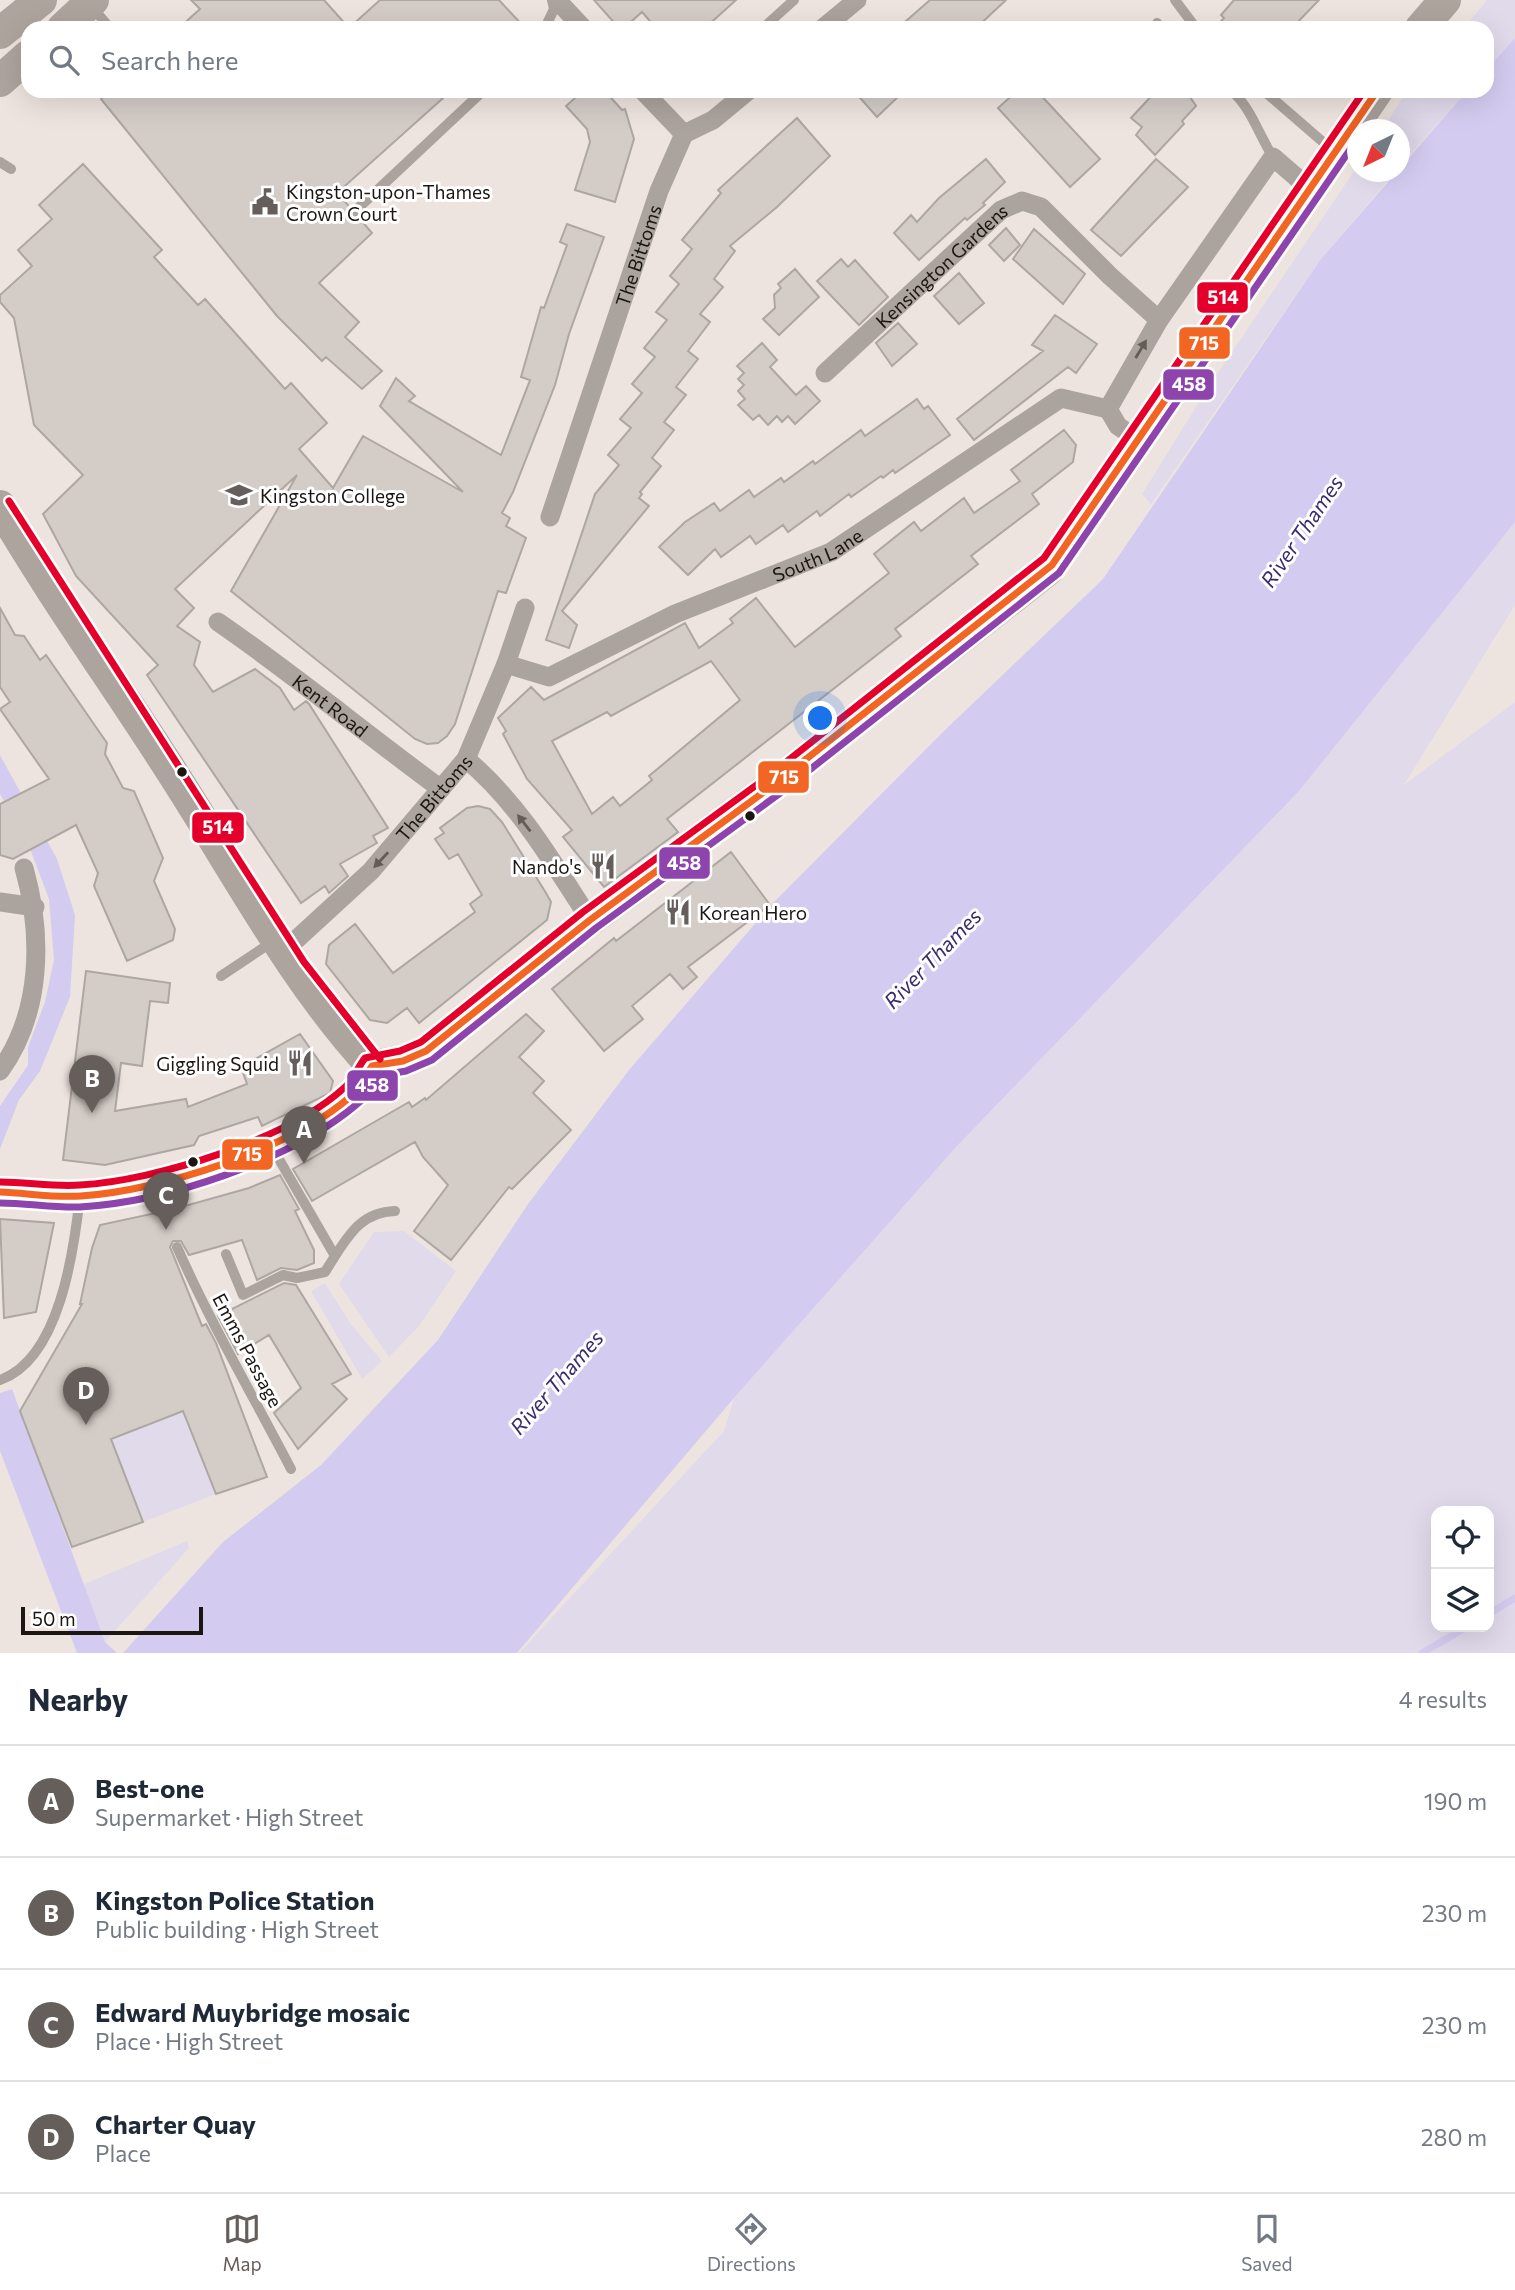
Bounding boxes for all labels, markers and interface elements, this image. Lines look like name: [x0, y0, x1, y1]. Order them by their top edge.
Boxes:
search box: [21, 21, 1494, 98]
icon: search: [45, 41, 83, 79]
text: Search here: [101, 44, 239, 75]
north arrow: [1347, 119, 1410, 182]
place label: Kingston-upon-Thames Crown Court: [286, 180, 491, 225]
public building icon: Kingston-upon-Thames Crown Court: [250, 187, 280, 217]
street label: Kensington Gardens: [870, 197, 1011, 332]
street label: The Bittoms: [610, 201, 665, 309]
line badge: 514: [1196, 281, 1249, 314]
text: 514: [1207, 285, 1239, 308]
line badge: 715: [1178, 326, 1231, 360]
text: 715: [1189, 331, 1219, 354]
one-way arrow: [1134, 339, 1147, 359]
line badge: 458: [1162, 368, 1215, 401]
text: 458: [1172, 372, 1206, 395]
water label: River Thames: [1255, 471, 1347, 591]
school or university icon: Kingston College: [224, 480, 254, 510]
place label: Kingston College: [260, 484, 405, 507]
street label: South Lane: [769, 523, 866, 586]
street label: Kent Road: [288, 669, 373, 741]
your location: [803, 701, 837, 735]
street label: The Bittoms: [390, 749, 477, 845]
line badge: 715: [757, 760, 810, 794]
unlabelled marker: [175, 765, 189, 779]
text: 715: [769, 765, 799, 788]
unlabelled marker: [743, 809, 757, 823]
line badge: 514: [191, 811, 245, 844]
one-way arrow: [518, 814, 532, 832]
text: 514: [202, 815, 234, 838]
line badge: 458: [658, 846, 711, 880]
one-way arrow: [373, 851, 389, 868]
restaurant icon: Nando's: [588, 851, 618, 881]
text: 458: [667, 851, 701, 874]
place label: Nando's: [512, 855, 582, 878]
restaurant icon: Korean Hero: [663, 897, 693, 927]
place label: Korean Hero: [699, 901, 807, 924]
water label: River Thames: [878, 903, 986, 1013]
restaurant icon: Giggling Squid: [285, 1048, 315, 1078]
place label: Giggling Squid: [156, 1052, 279, 1075]
pin: B: [69, 1055, 115, 1113]
line badge: 458: [346, 1069, 399, 1102]
text: 458: [355, 1073, 389, 1096]
pin: A: [281, 1106, 327, 1164]
line badge: 715: [221, 1138, 274, 1171]
text: 715: [232, 1142, 262, 1165]
unlabelled marker: [186, 1155, 200, 1169]
pin: C: [143, 1172, 189, 1230]
street label: Emms Passage: [208, 1289, 288, 1411]
water label: River Thames: [504, 1325, 608, 1439]
pin: D: [63, 1367, 109, 1425]
map controls: [1431, 1506, 1494, 1632]
button: locate: [1431, 1506, 1494, 1569]
button: layers: [1431, 1569, 1494, 1632]
scale bar: [21, 1604, 203, 1636]
text: 50 m: [32, 1607, 76, 1630]
text: Nearby: [28, 1680, 128, 1717]
text: 4 results: [1399, 1685, 1487, 1713]
text: Best-one: [95, 1772, 204, 1803]
text: A: [43, 1787, 59, 1815]
text: 190 m: [1424, 1787, 1487, 1815]
text: Supermarket · High Street: [95, 1803, 363, 1831]
text: Kingston Police Station: [95, 1884, 375, 1915]
text: B: [43, 1899, 59, 1927]
text: 230 m: [1422, 1899, 1487, 1927]
text: Public building · High Street: [95, 1915, 379, 1943]
text: Edward Muybridge mosaic: [95, 1996, 410, 2027]
text: C: [43, 2011, 59, 2039]
text: 230 m: [1422, 2011, 1487, 2039]
text: Place · High Street: [95, 2027, 283, 2055]
text: Charter Quay: [95, 2108, 256, 2139]
text: D: [43, 2123, 59, 2151]
text: 280 m: [1421, 2123, 1487, 2151]
text: Place: [95, 2139, 151, 2167]
tab: Map: [223, 2210, 262, 2275]
tab: Directions: [707, 2210, 796, 2275]
tab: Saved: [1241, 2210, 1292, 2275]

